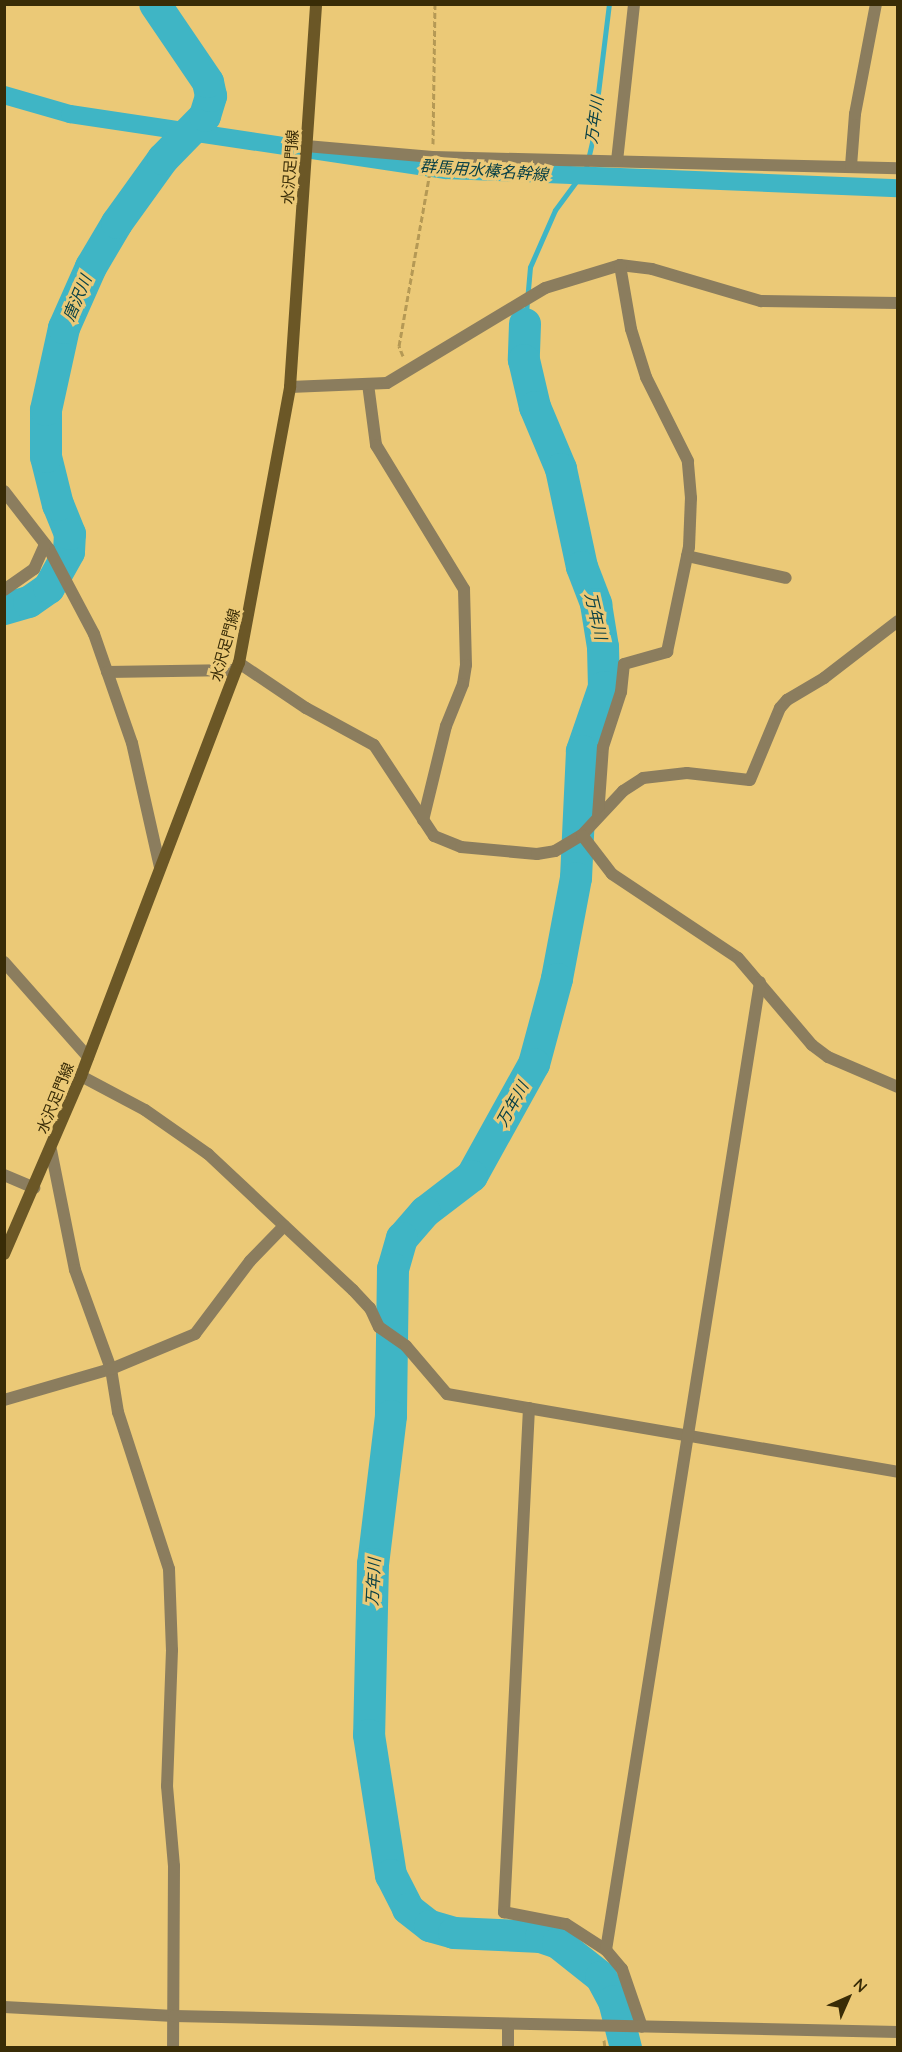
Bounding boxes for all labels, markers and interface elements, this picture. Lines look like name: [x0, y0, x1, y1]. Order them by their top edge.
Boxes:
water label: 万年川: [581, 95, 607, 145]
street label: 水沢足門線: [278, 129, 302, 205]
water label: 群馬用水榛名幹線: [419, 156, 549, 184]
water label: 唐沢川: [59, 272, 95, 324]
water label: 万年川: [581, 590, 611, 642]
street label: 水沢足門線: [207, 606, 243, 684]
street label: 水沢足門線: [33, 1060, 77, 1136]
water label: 万年川: [492, 1078, 532, 1130]
water label: 万年川: [362, 1558, 384, 1606]
north arrow: [818, 1968, 878, 2028]
text: N: [849, 1974, 872, 1996]

